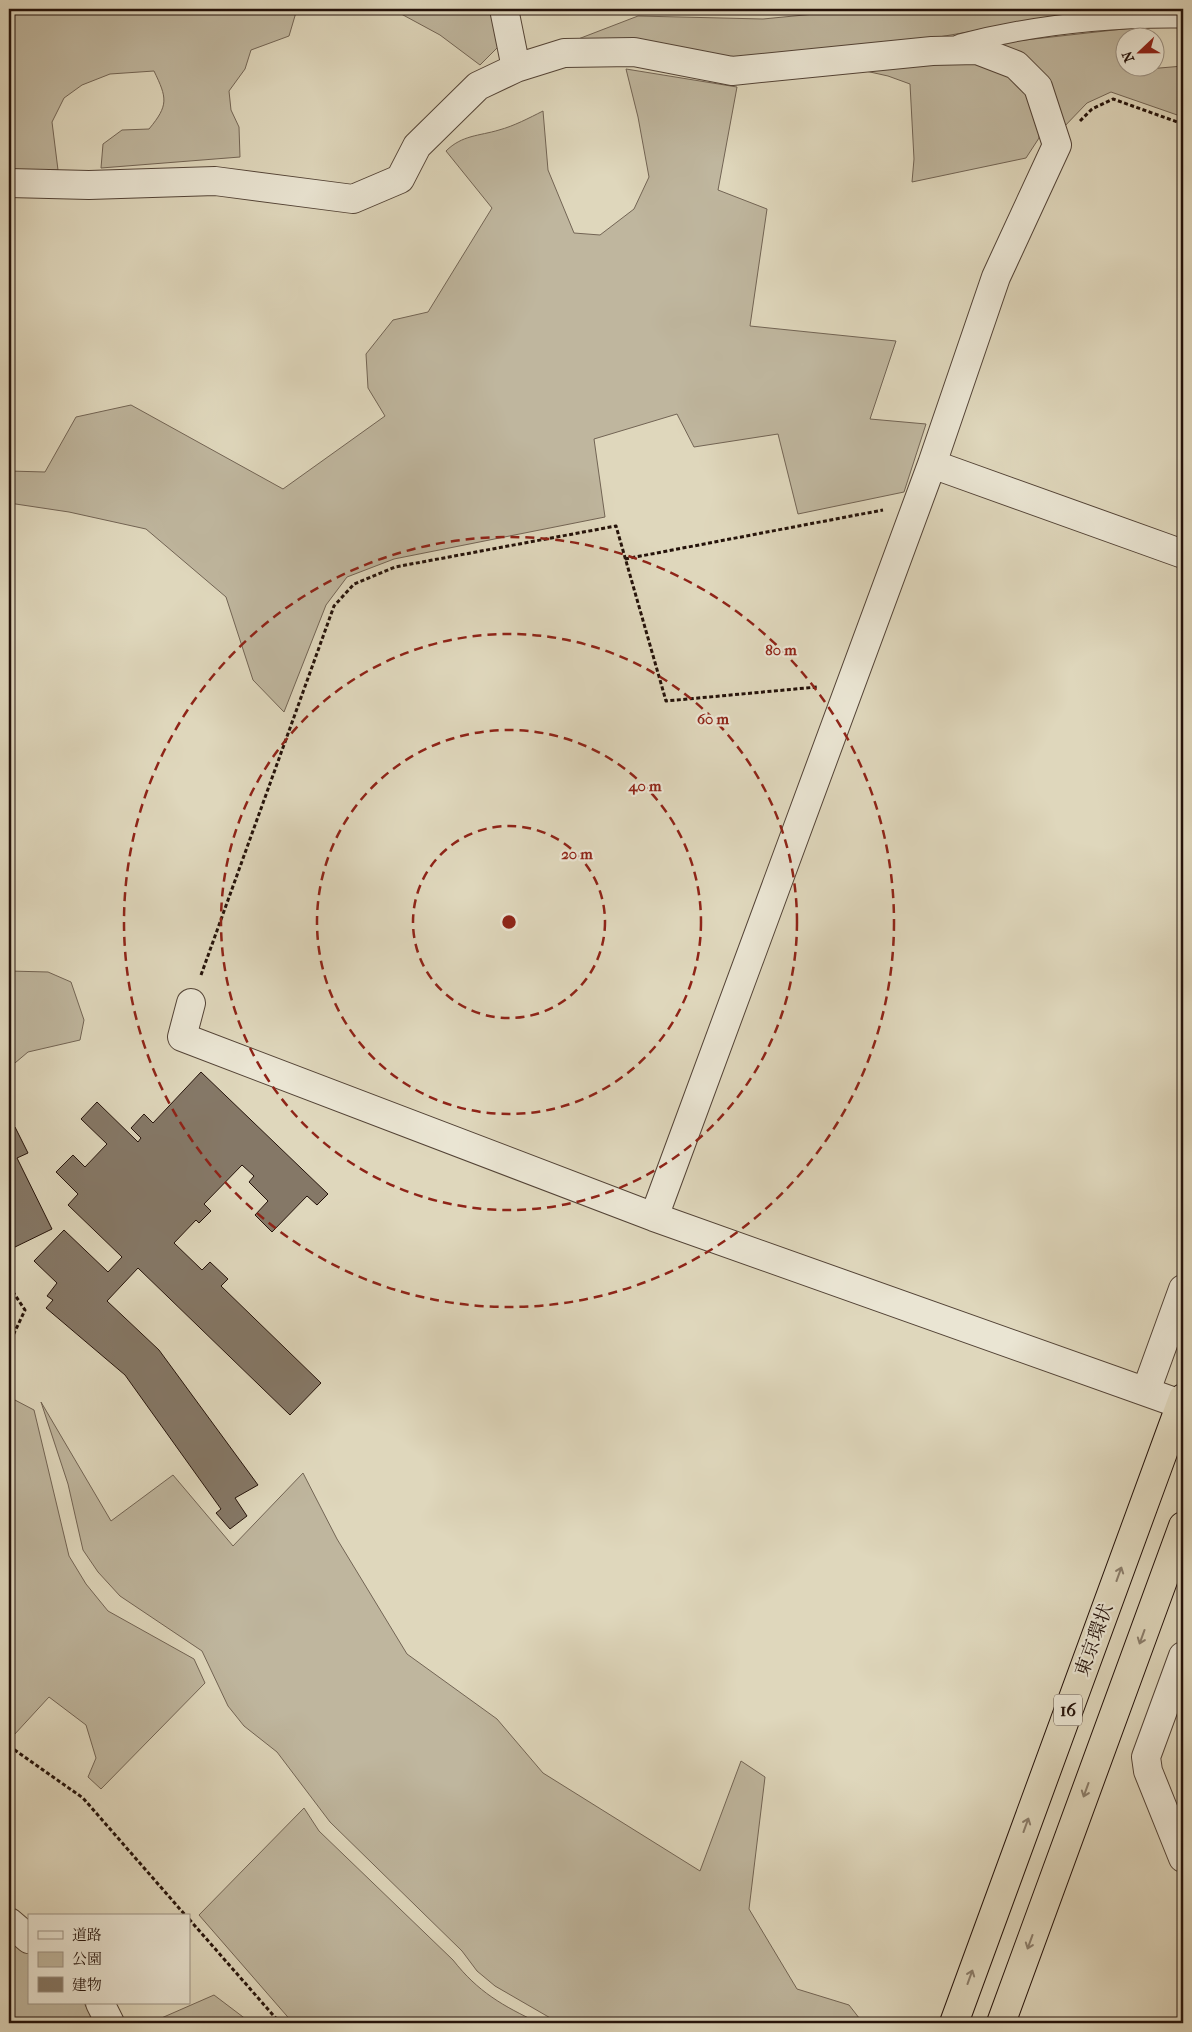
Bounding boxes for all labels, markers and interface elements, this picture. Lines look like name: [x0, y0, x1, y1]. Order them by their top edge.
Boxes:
north arrow: [1114, 28, 1164, 78]
text: N: [1118, 48, 1138, 65]
text: 80 m: [765, 641, 797, 659]
text: 60 m: [697, 710, 730, 728]
text: 40 m: [628, 777, 662, 795]
text: 20 m: [561, 845, 593, 863]
centre of rings: [500, 913, 518, 931]
one-way arrow: [1115, 1567, 1124, 1582]
street label: 東京環状: [1071, 1601, 1117, 1679]
one-way arrow: [1137, 1629, 1146, 1644]
road number: 16: [1054, 1694, 1082, 1726]
one-way arrow: [1081, 1782, 1090, 1797]
one-way arrow: [1022, 1818, 1031, 1833]
legend: [28, 1914, 190, 2004]
text: 道路: [72, 1926, 102, 1944]
one-way arrow: [1025, 1934, 1034, 1950]
text: 公園: [72, 1950, 102, 1968]
one-way arrow: [966, 1970, 975, 1986]
text: 建物: [72, 1976, 102, 1994]

